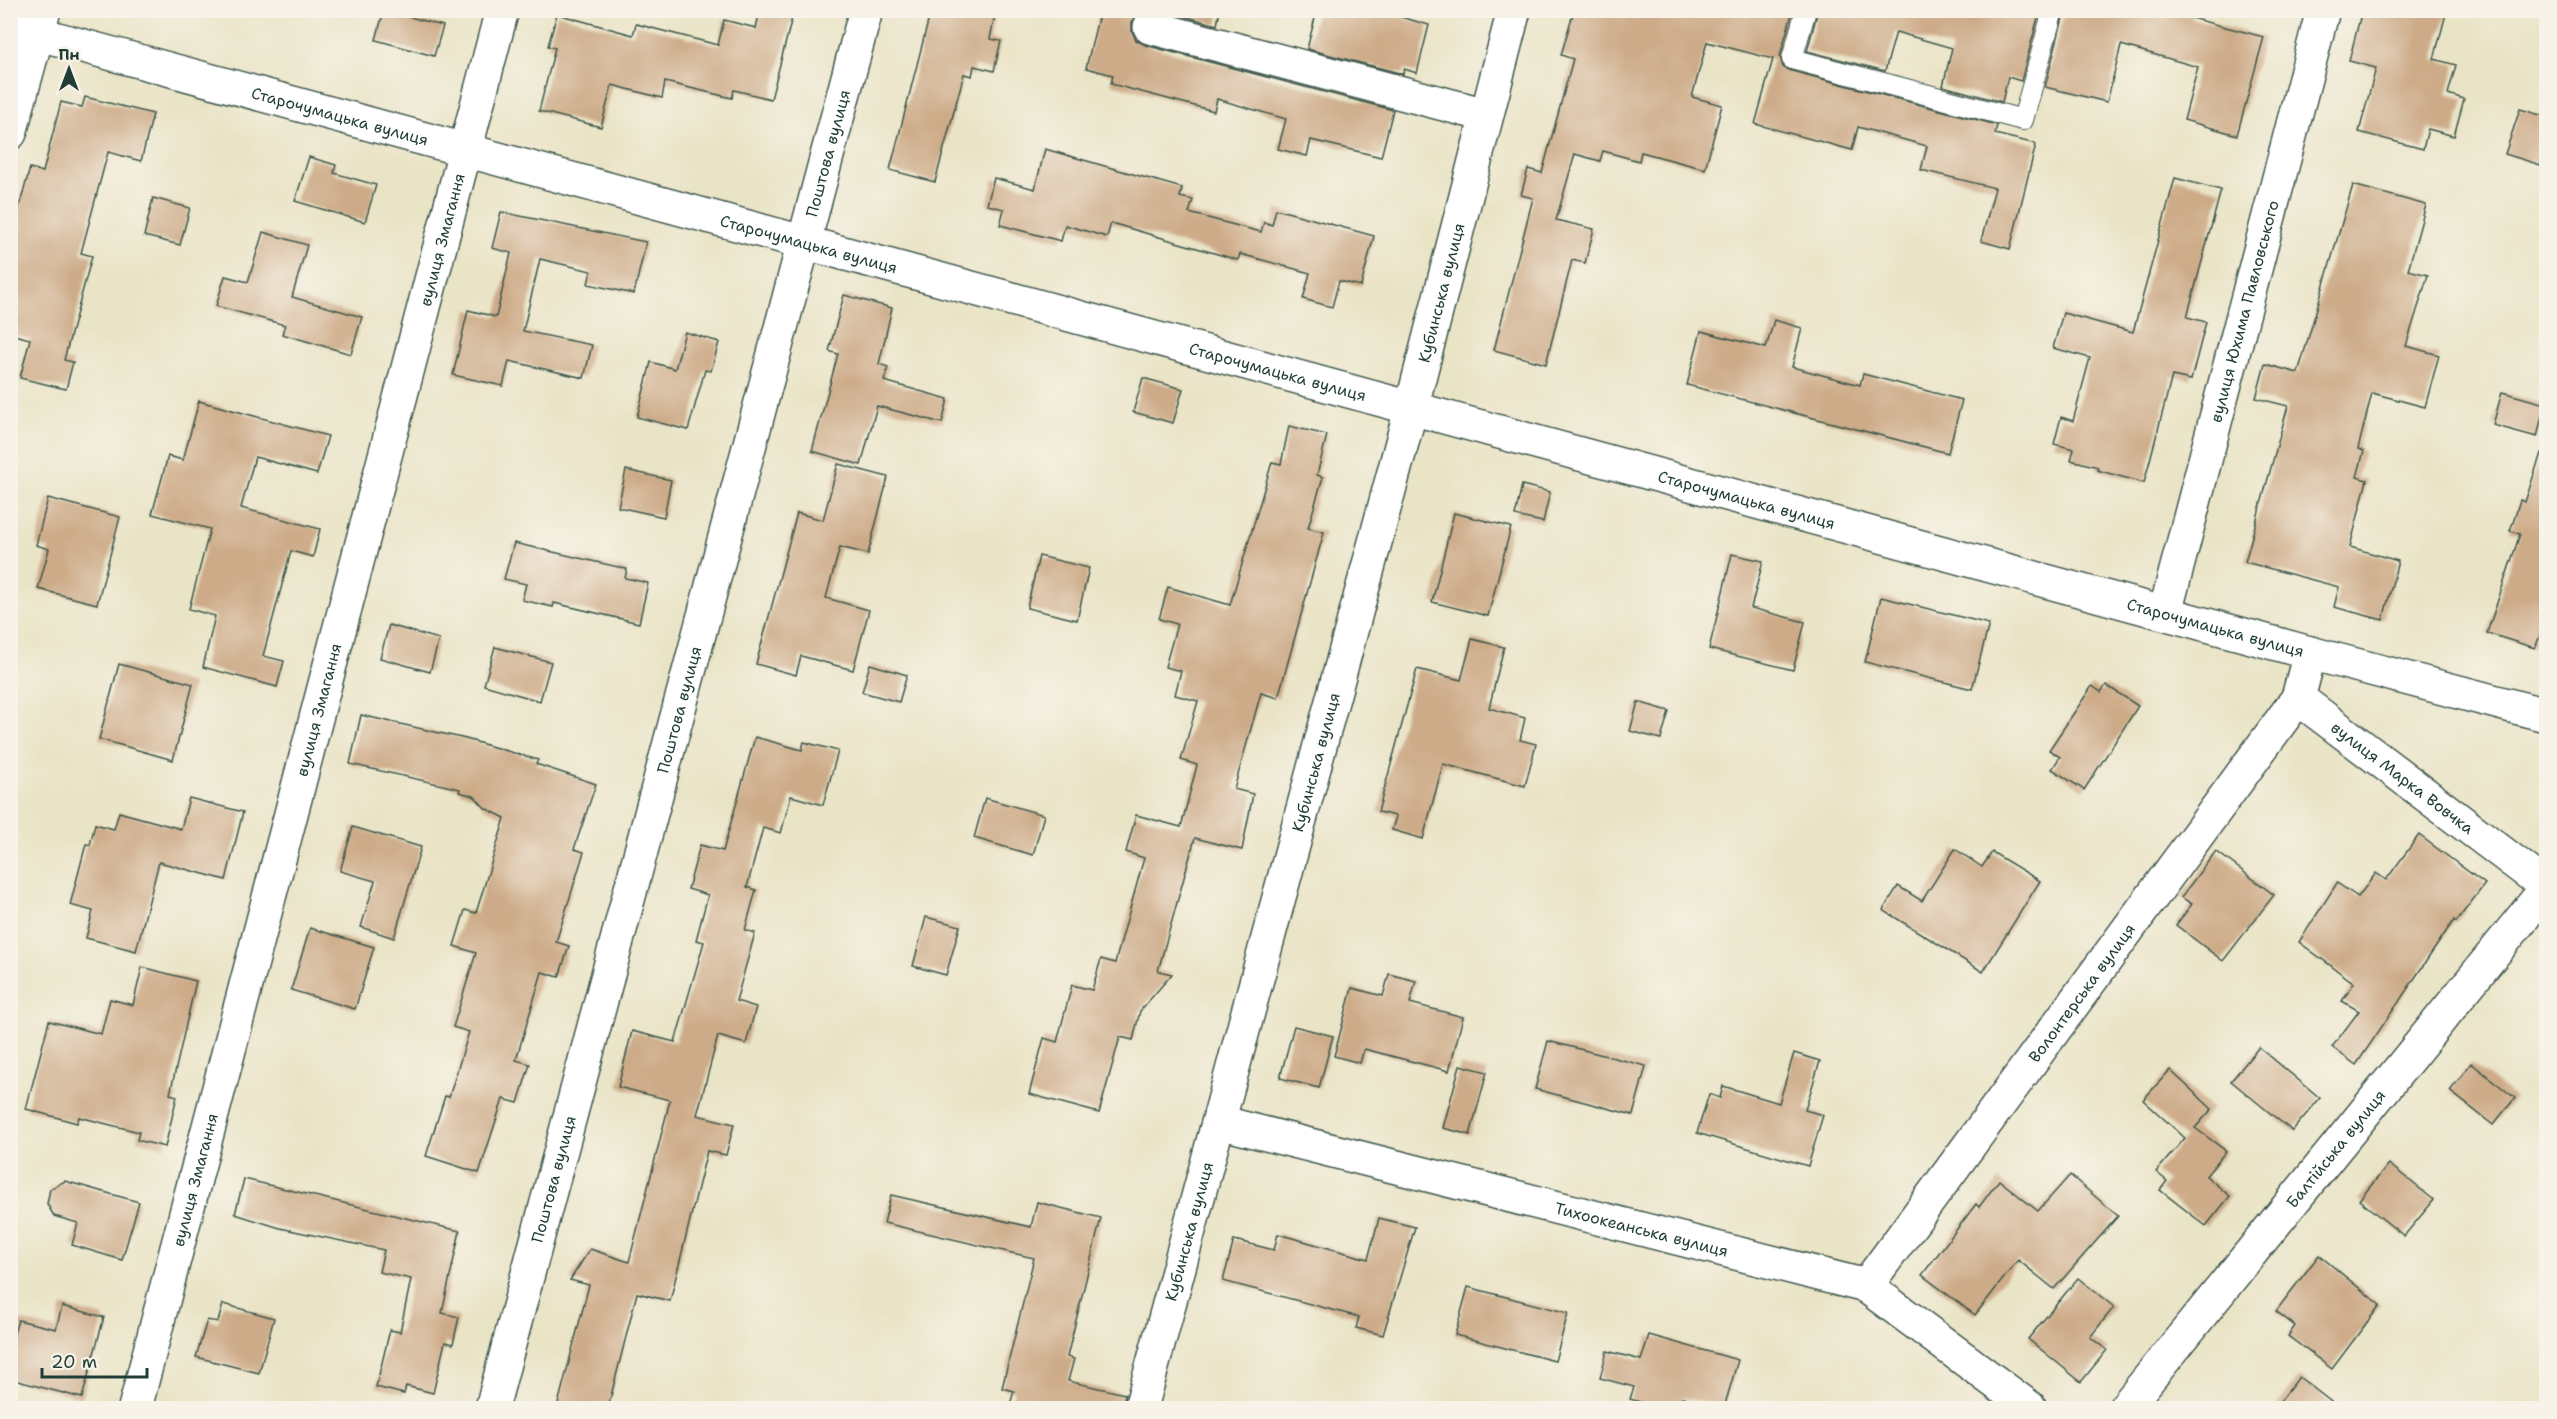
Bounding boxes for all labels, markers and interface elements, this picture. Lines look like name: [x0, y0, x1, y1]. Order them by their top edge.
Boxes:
north arrow: [39, 39, 99, 99]
text: Пн: [58, 44, 80, 65]
street label: Старочумацька вулиця: [249, 82, 431, 151]
street label: Поштова вулиця: [801, 87, 855, 219]
street label: вулиця Змагання: [415, 171, 470, 309]
street label: вулиця Юхима Павловського: [2205, 198, 2284, 425]
street label: Старочумацька вулиця: [718, 210, 900, 278]
street label: Кубинська вулиця: [1413, 221, 1470, 365]
street label: Старочумацька вулиця: [1187, 338, 1369, 406]
street label: Старочумацька вулиця: [1656, 466, 1837, 534]
street label: Старочумацька вулиця: [2124, 594, 2306, 662]
street label: вулиця Змагання: [291, 641, 346, 779]
street label: Поштова вулиця: [652, 644, 706, 776]
street label: Кубинська вулиця: [1287, 690, 1345, 834]
street label: вулиця Марка Вовчка: [2327, 717, 2478, 839]
street label: Волонтерська вулиця: [2024, 919, 2140, 1067]
street label: Балтійська вулиця: [2281, 1085, 2390, 1212]
street label: вулиця Змагання: [168, 1111, 223, 1249]
street label: Поштова вулиця: [527, 1113, 581, 1245]
street label: Кубинська вулиця: [1160, 1159, 1218, 1303]
street label: Тихоокеанська вулиця: [1553, 1198, 1730, 1262]
scale bar: [42, 1341, 147, 1379]
text: 20 m: [51, 1350, 97, 1374]

